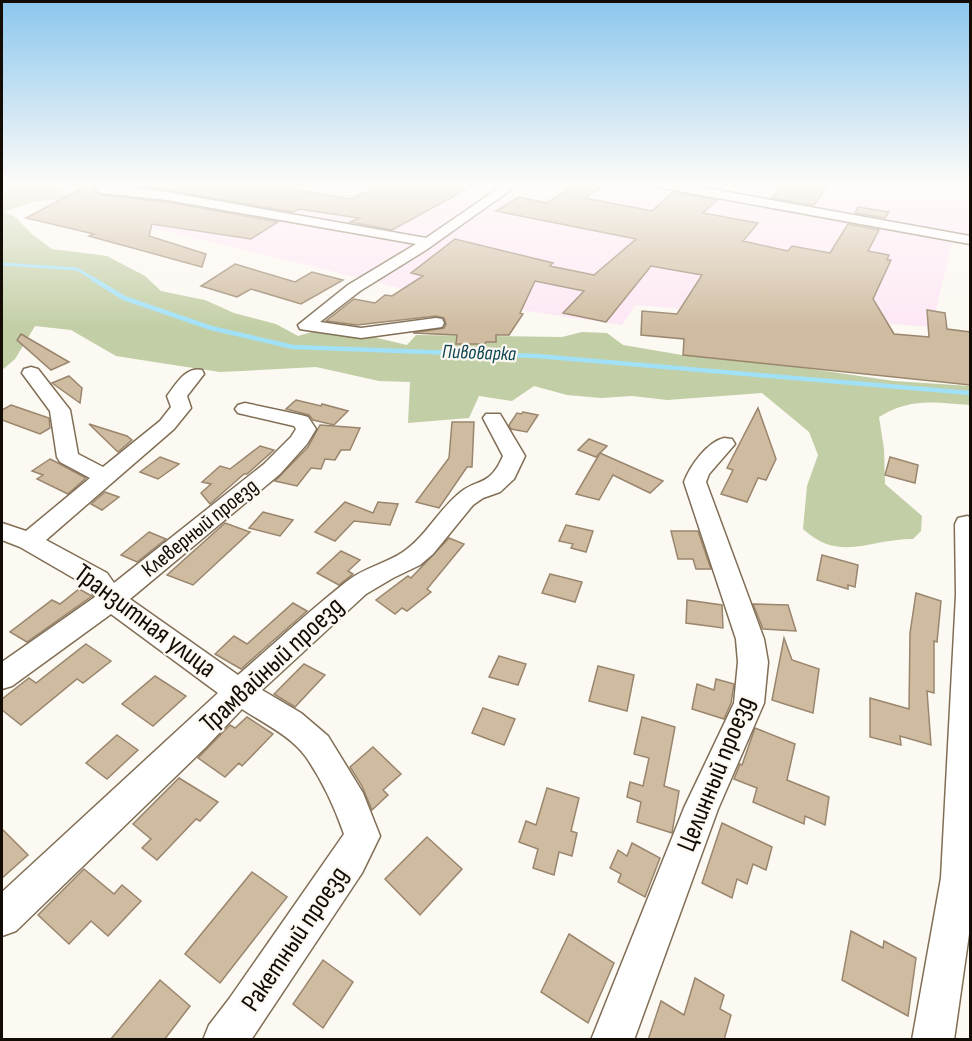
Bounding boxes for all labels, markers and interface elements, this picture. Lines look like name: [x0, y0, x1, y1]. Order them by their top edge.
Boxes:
water label: Пивоварка: [442, 340, 516, 366]
street label: Клеверный проезд: [136, 473, 264, 583]
street label: Транзитная улица: [68, 557, 222, 685]
street label: Трамвайный проезд: [194, 590, 350, 740]
street label: Целинный проезд: [670, 692, 762, 856]
street label: Ракетный проезд: [235, 861, 355, 1017]

